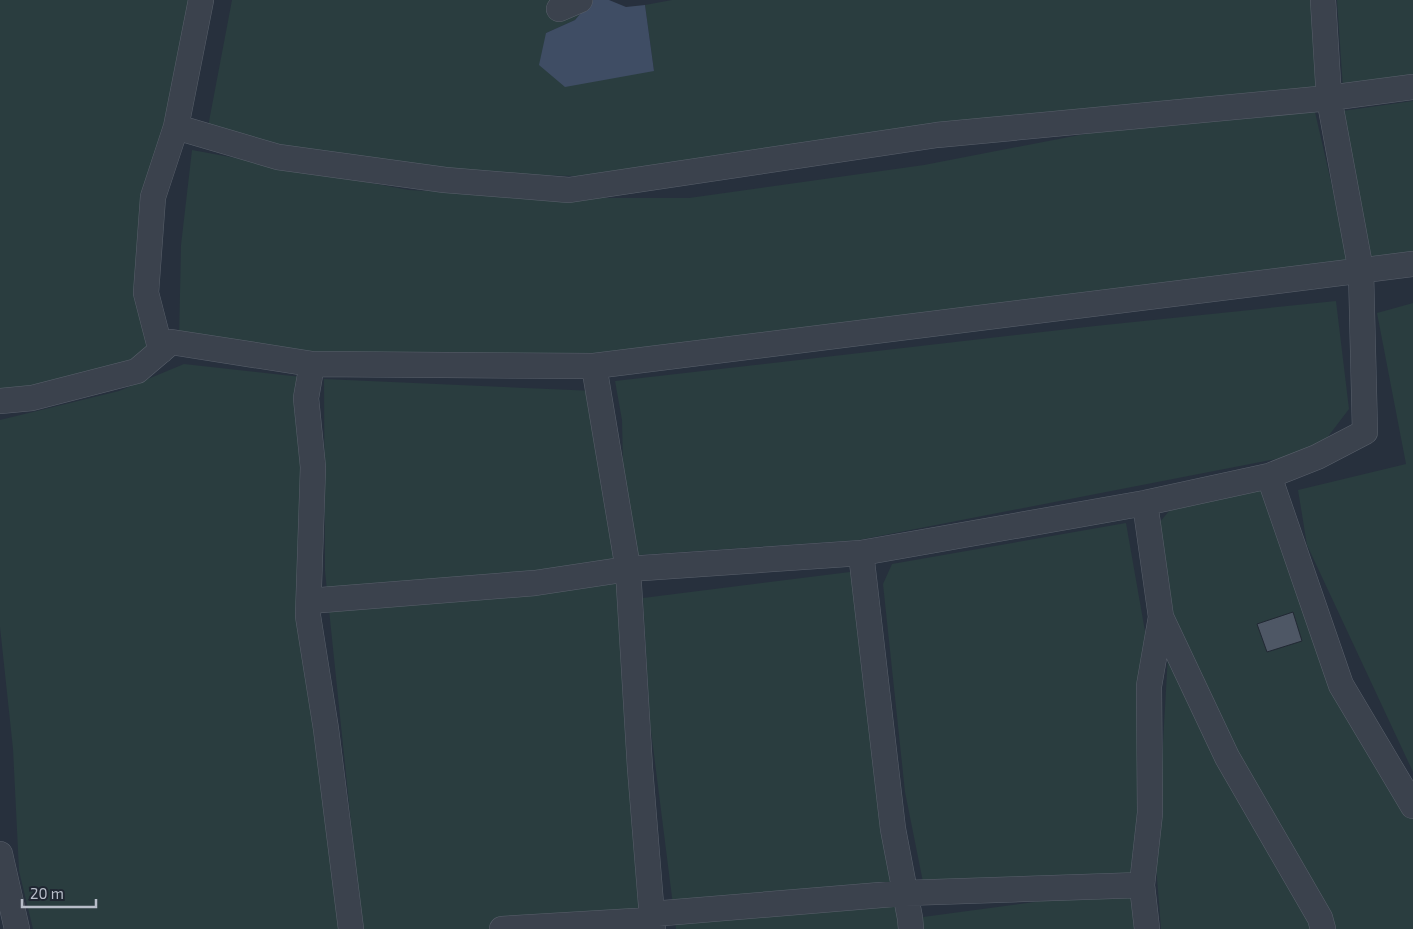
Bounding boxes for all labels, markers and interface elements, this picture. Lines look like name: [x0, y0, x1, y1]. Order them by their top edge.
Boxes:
scale bar: [22, 876, 96, 908]
text: 20 m: [30, 884, 64, 902]

